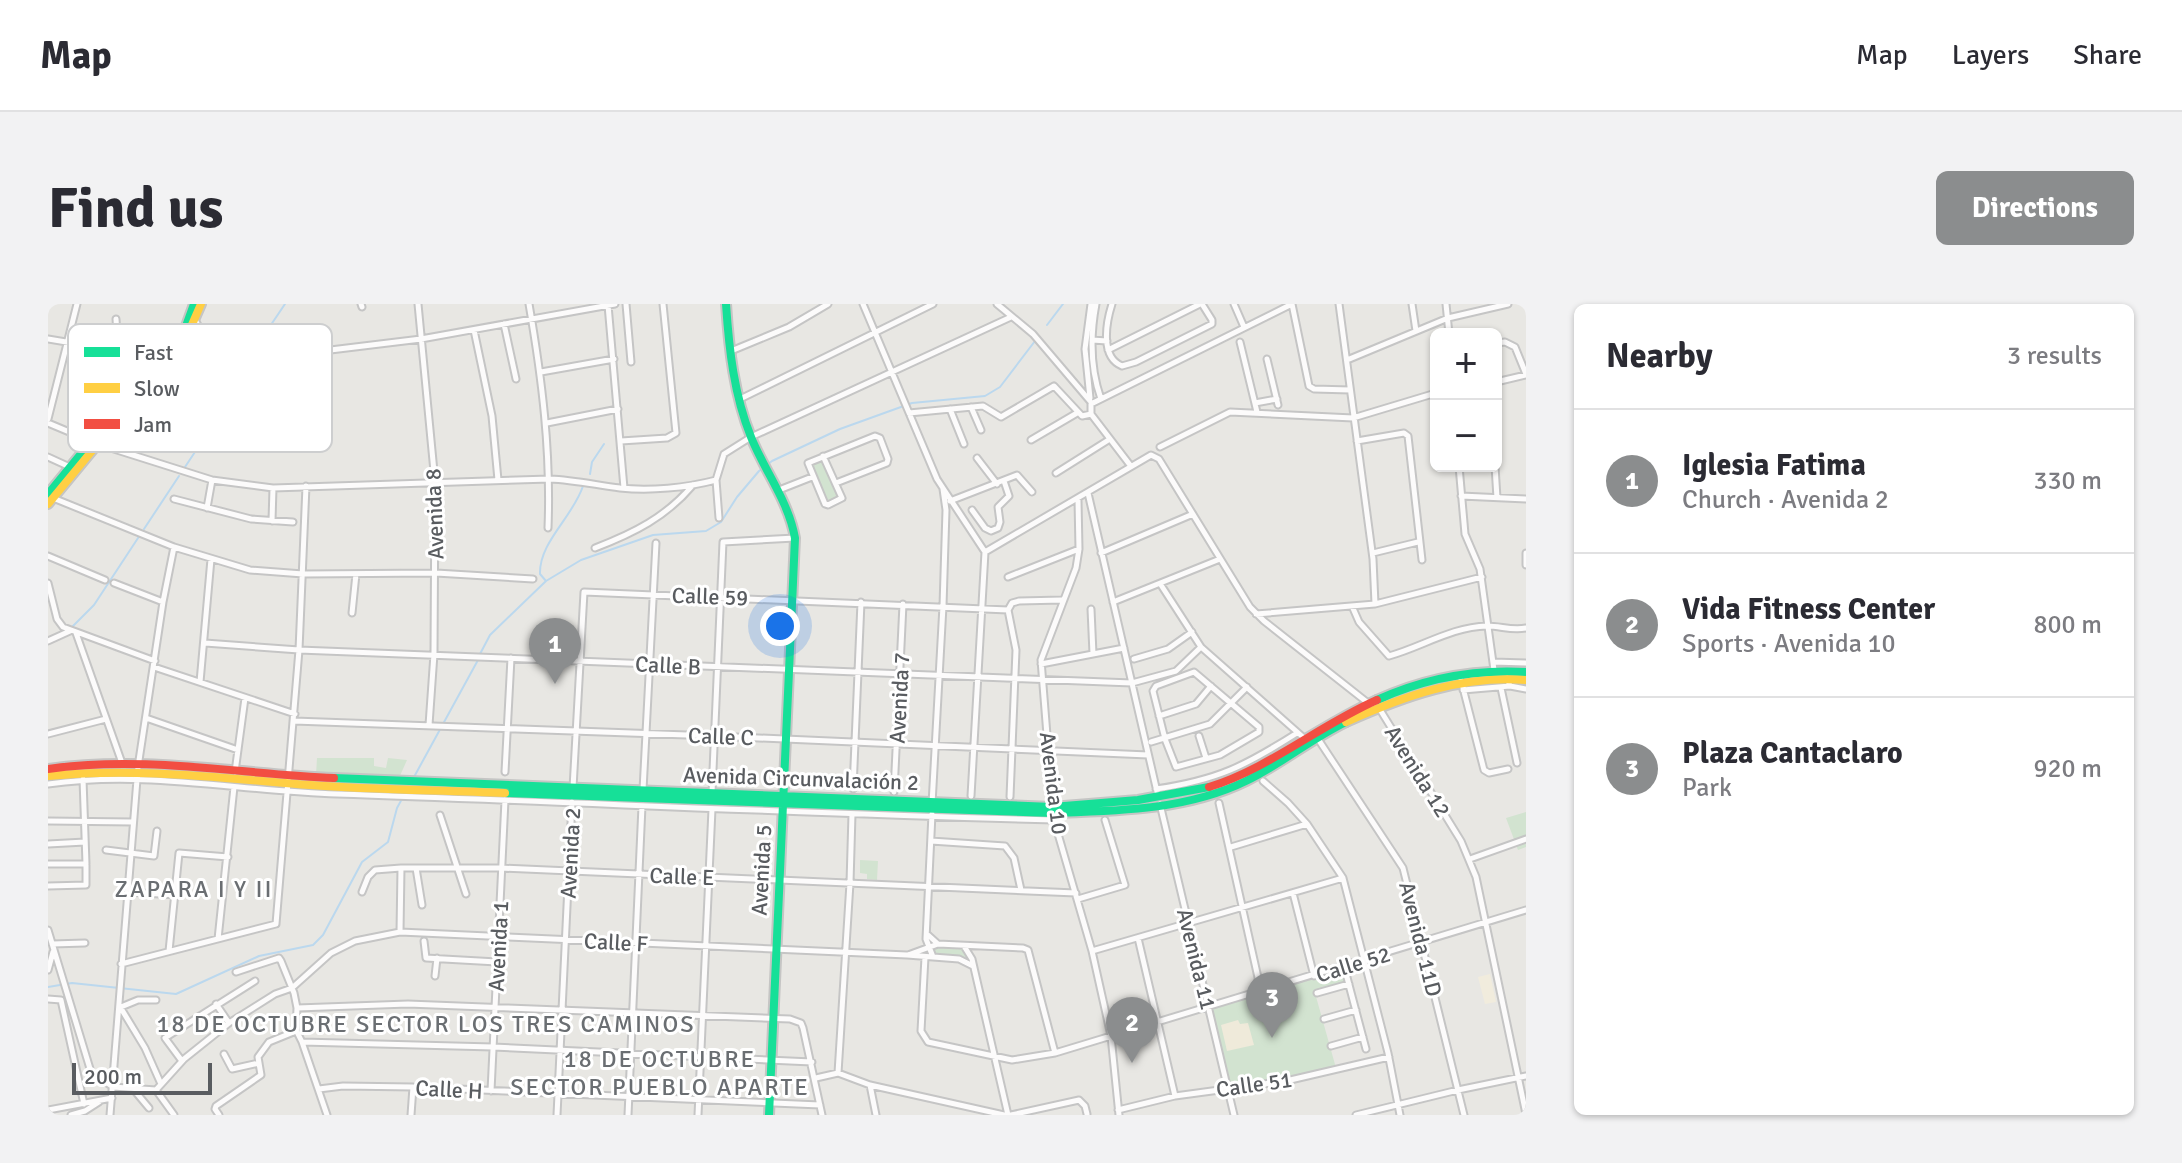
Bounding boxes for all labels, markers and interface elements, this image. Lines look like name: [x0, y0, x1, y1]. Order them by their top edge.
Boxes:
text: Map: [40, 32, 112, 79]
text: Map: [1856, 38, 1908, 72]
text: Layers: [1952, 38, 2029, 72]
text: Share: [2073, 38, 2142, 72]
button: Directions: [1936, 171, 2134, 245]
text: Find us: [48, 174, 223, 243]
legend: [68, 324, 332, 452]
map controls: [1430, 328, 1502, 472]
button: +: [1430, 328, 1502, 400]
text: Nearby: [1606, 335, 1713, 377]
text: Fast: [134, 339, 174, 366]
text: 3 results: [2007, 340, 2102, 372]
text: Slow: [134, 375, 180, 402]
button: −: [1430, 400, 1502, 472]
text: Jam: [134, 411, 172, 438]
text: Iglesia Fatima: [1682, 447, 1866, 484]
text: 1: [1625, 465, 1639, 497]
text: 330 m: [2033, 465, 2102, 497]
street label: Avenida 8: [419, 468, 450, 560]
text: Church · Avenida 2: [1682, 484, 1889, 516]
street label: Calle 59: [671, 582, 749, 611]
text: Vida Fitness Center: [1682, 591, 1935, 628]
your location: [760, 606, 800, 646]
text: 2: [1625, 609, 1639, 641]
text: 800 m: [2033, 609, 2102, 641]
pin: 1: [529, 618, 581, 684]
text: Sports · Avenida 10: [1682, 628, 1896, 660]
street label: Calle B: [634, 650, 702, 681]
street label: Avenida 7: [884, 652, 915, 744]
street label: Avenida 12: [1379, 720, 1456, 822]
street label: Calle C: [688, 722, 754, 751]
street label: Avenida 10: [1034, 730, 1073, 836]
text: Plaza Cantaclaro: [1682, 735, 1903, 772]
text: 3: [1625, 753, 1639, 785]
text: 920 m: [2033, 753, 2102, 785]
street label: Avenida Circunvalación 2: [683, 761, 919, 796]
text: Park: [1682, 772, 1732, 804]
street label: Avenida 2: [555, 807, 586, 899]
street label: Avenida 5: [746, 824, 777, 916]
street label: Calle E: [649, 862, 715, 891]
district label: ZAPARA I Y II: [114, 874, 274, 904]
street label: Avenida 11D: [1393, 879, 1448, 999]
street label: Avenida 1: [483, 900, 514, 992]
street label: Avenida 11: [1171, 906, 1222, 1012]
street label: Calle F: [583, 927, 649, 958]
street label: Calle 52: [1313, 940, 1394, 989]
pin: 3: [1246, 972, 1298, 1038]
pin: 2: [1106, 997, 1158, 1063]
district label: 18 DE OCTUBRE SECTOR LOS TRES CAMINOS: [156, 1009, 696, 1039]
district label: 18 DE OCTUBRE SECTOR PUEBLO APARTE: [510, 1044, 810, 1102]
scale bar: [72, 1059, 212, 1095]
text: 200 m: [84, 1063, 142, 1090]
street label: Calle 51: [1214, 1066, 1294, 1103]
street label: Calle H: [415, 1074, 483, 1105]

